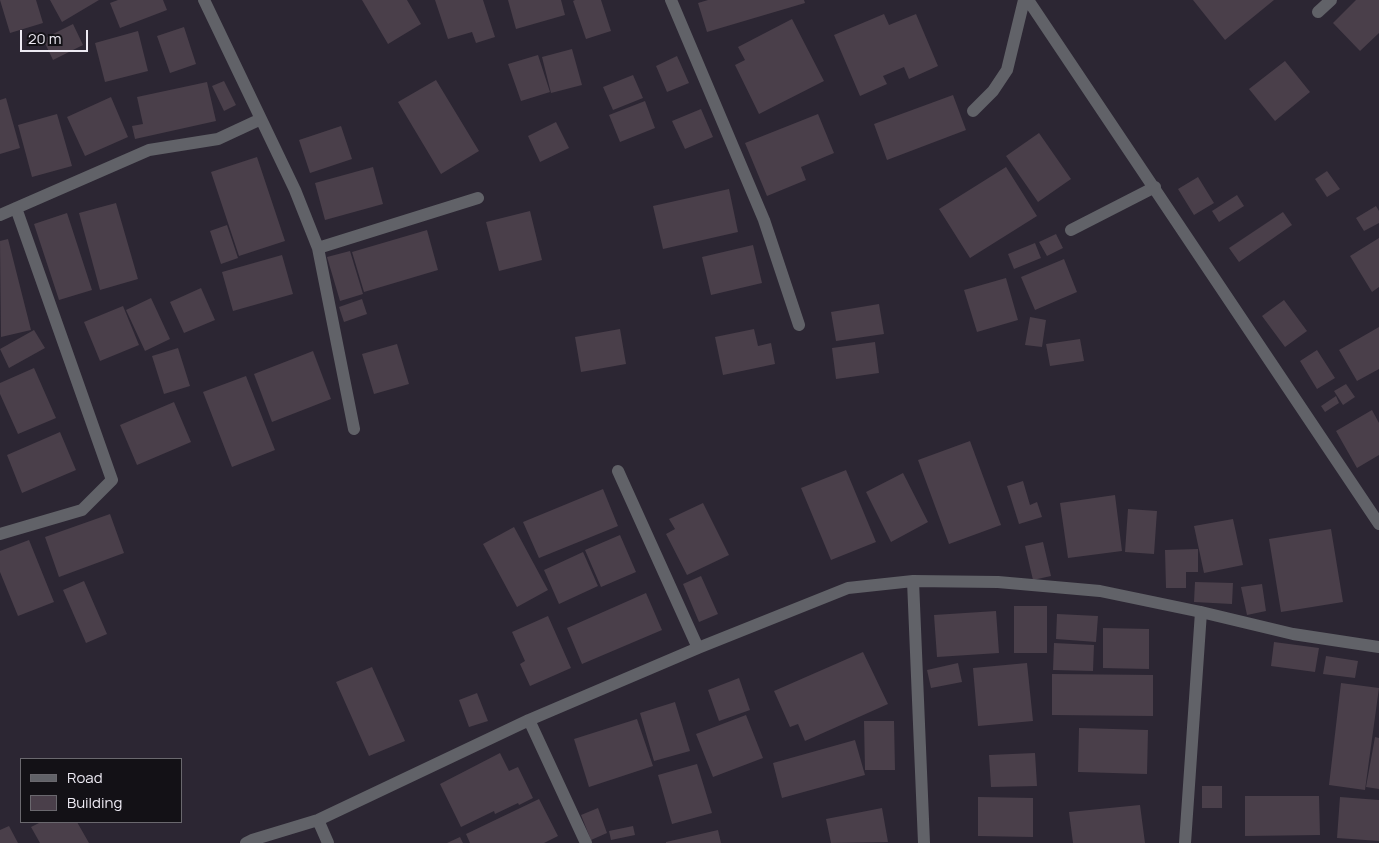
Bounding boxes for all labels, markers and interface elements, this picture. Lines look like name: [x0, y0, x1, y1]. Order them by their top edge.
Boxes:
scale bar: [22, 20, 90, 52]
text: 20 m: [28, 28, 61, 49]
legend: [20, 758, 182, 823]
text: Road: [67, 767, 103, 788]
text: Building: [67, 792, 122, 813]

